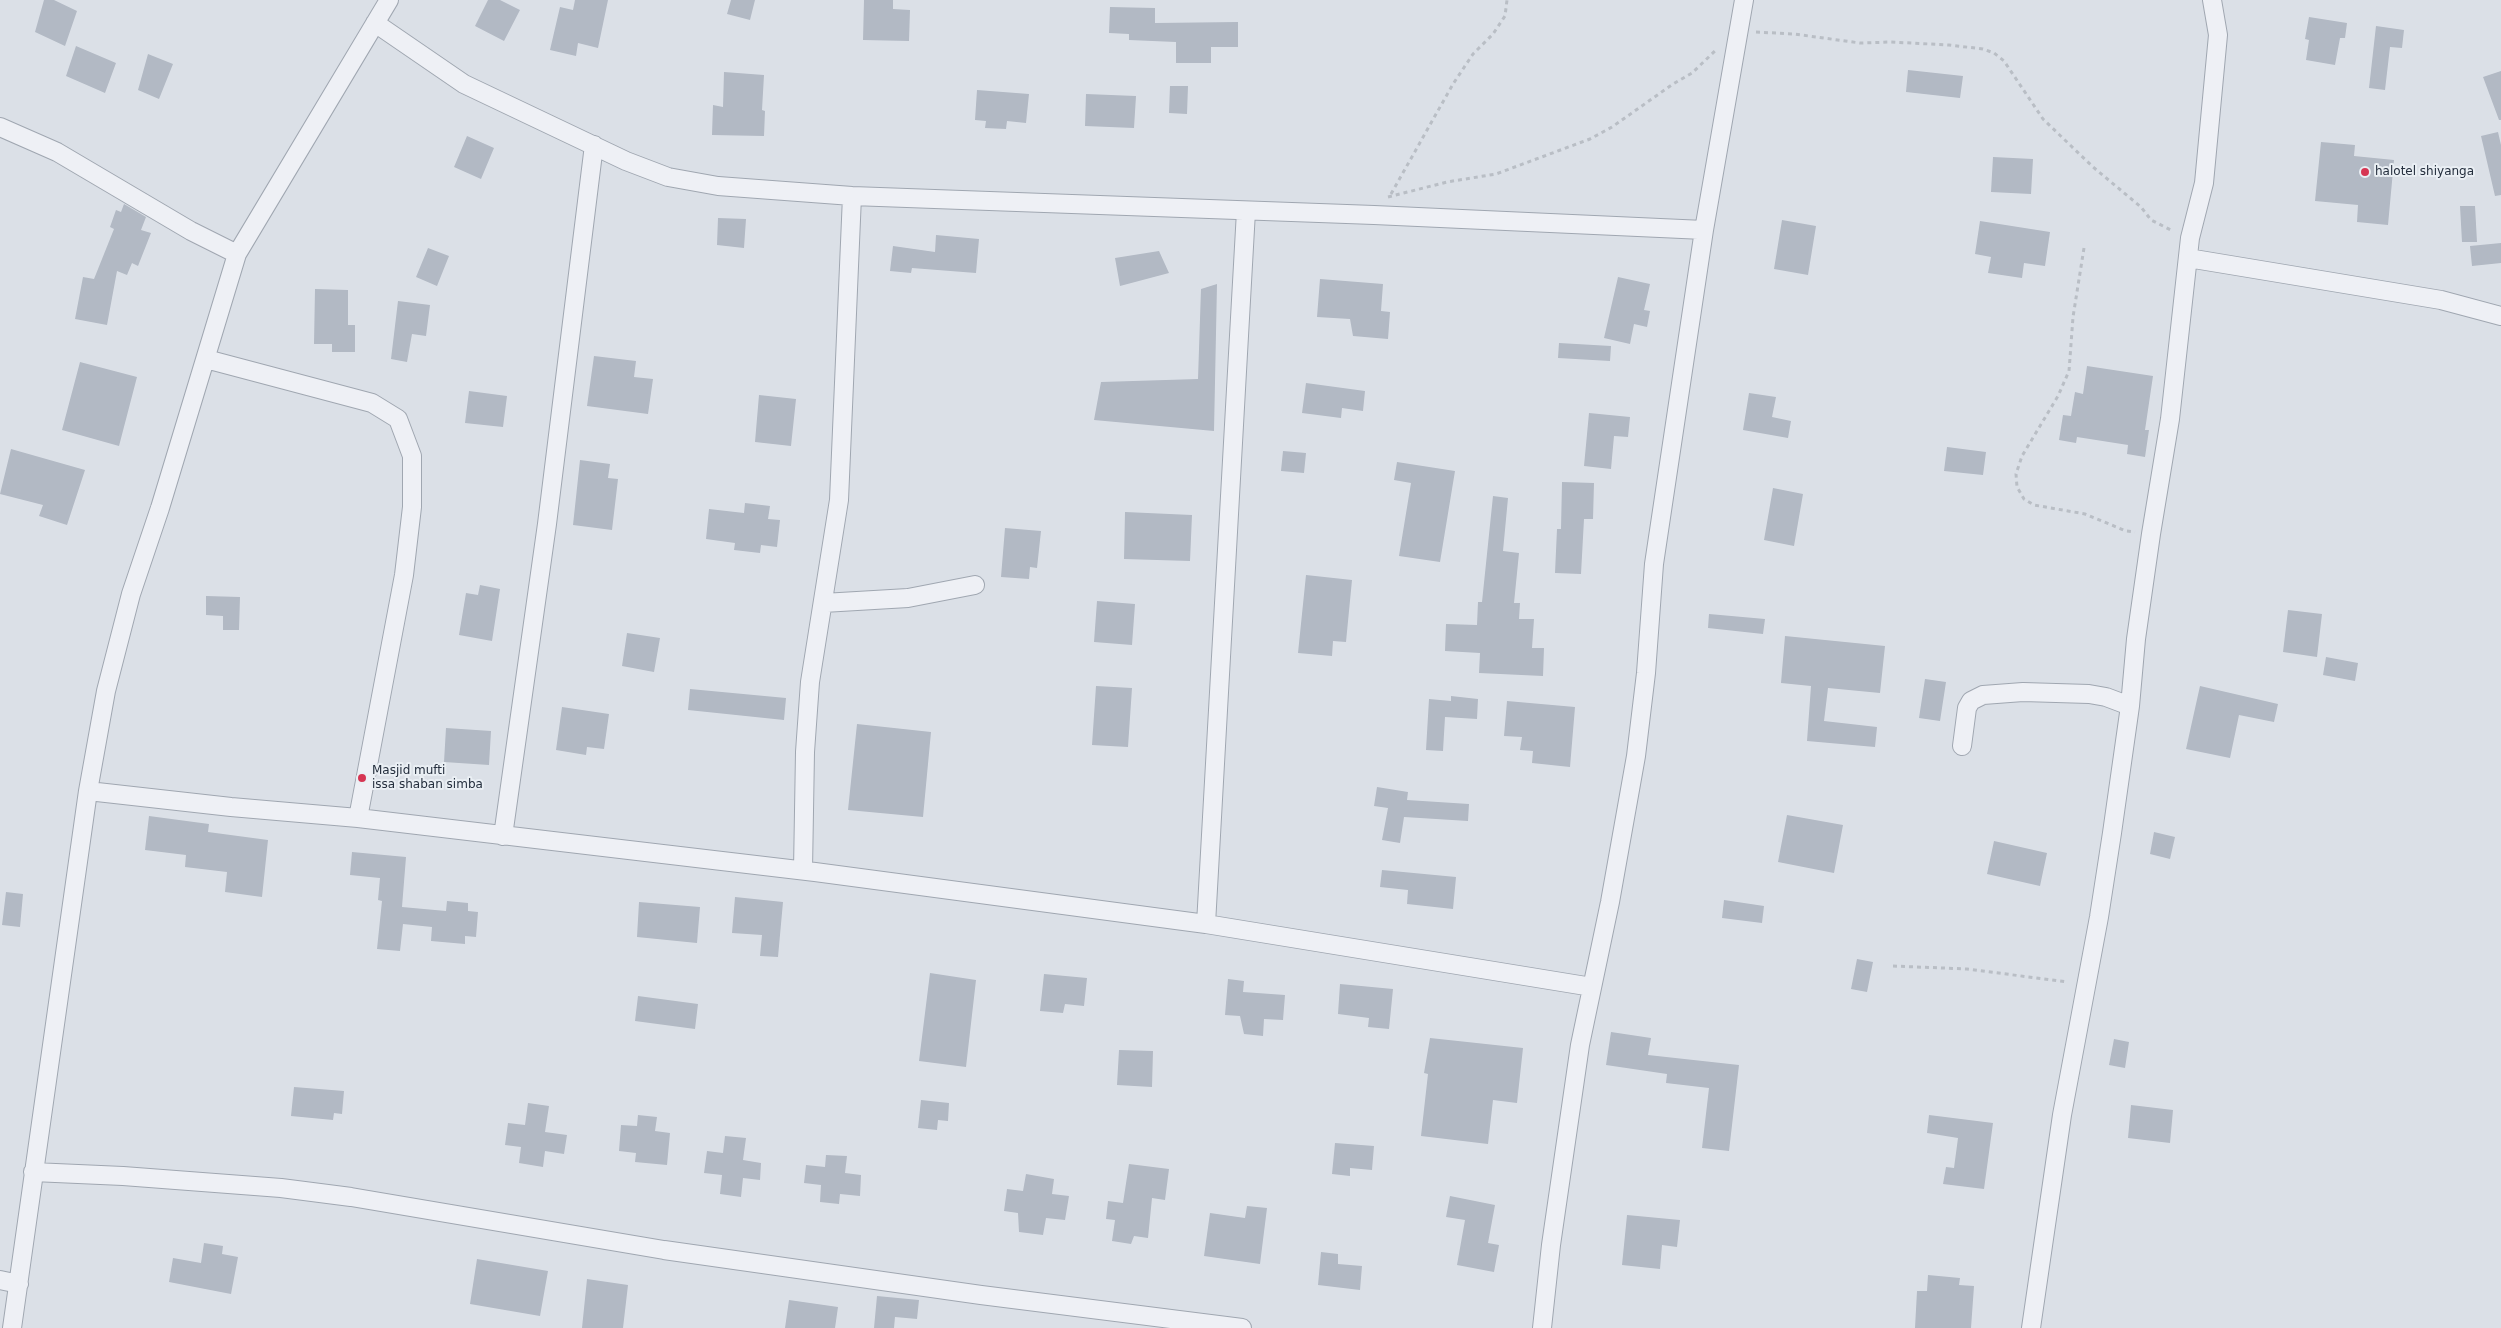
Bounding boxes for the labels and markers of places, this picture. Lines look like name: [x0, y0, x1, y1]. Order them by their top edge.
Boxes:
place label: halotel shiyanga: [2375, 165, 2474, 179]
marker: halotel shiyanga: [2359, 166, 2371, 178]
place label: Masjid mufti issa shaban simba: [372, 764, 483, 792]
marker: Masjid mufti issa shaban simba: [356, 772, 368, 784]

